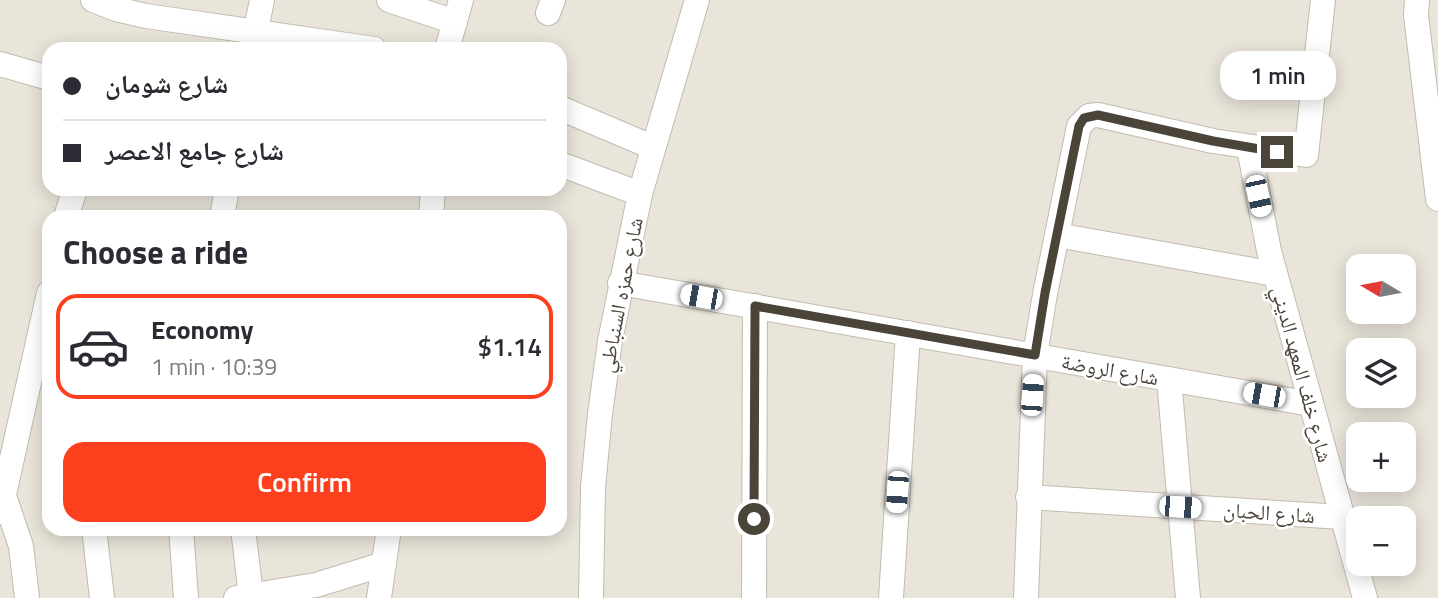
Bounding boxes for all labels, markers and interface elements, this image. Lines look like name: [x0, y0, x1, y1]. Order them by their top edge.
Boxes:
callout: 1 min: [1219, 51, 1335, 100]
text: 1 min: [1250, 58, 1306, 93]
text: شارع شومان: [105, 64, 228, 103]
text: شارع جامع الاعصر: [105, 131, 284, 170]
route end: [1261, 136, 1293, 168]
car: [1244, 173, 1273, 219]
street label: شارع حمزه السنباطي: [589, 215, 652, 376]
text: Choose a ride: [63, 228, 248, 276]
north arrow: [1346, 254, 1416, 324]
map controls: [1346, 254, 1416, 576]
street label: شارع خلف المعهد الديني: [1263, 282, 1342, 466]
car: [679, 283, 724, 311]
text: Economy: [151, 310, 253, 349]
icon: car: [67, 315, 130, 378]
text: $1.14: [478, 327, 542, 366]
button: layers: [1346, 338, 1416, 408]
street label: شارع الروضة: [1059, 345, 1161, 393]
text: 1 min · 10:39: [151, 349, 277, 384]
car: [1021, 373, 1044, 417]
car: [1242, 381, 1287, 409]
button: +: [1346, 422, 1416, 492]
button: Confirm: [63, 442, 546, 522]
car: [886, 470, 909, 514]
street label: شارع الحبان: [1222, 493, 1316, 531]
car: [1159, 495, 1202, 519]
route start: [738, 503, 770, 535]
button: −: [1346, 506, 1416, 576]

